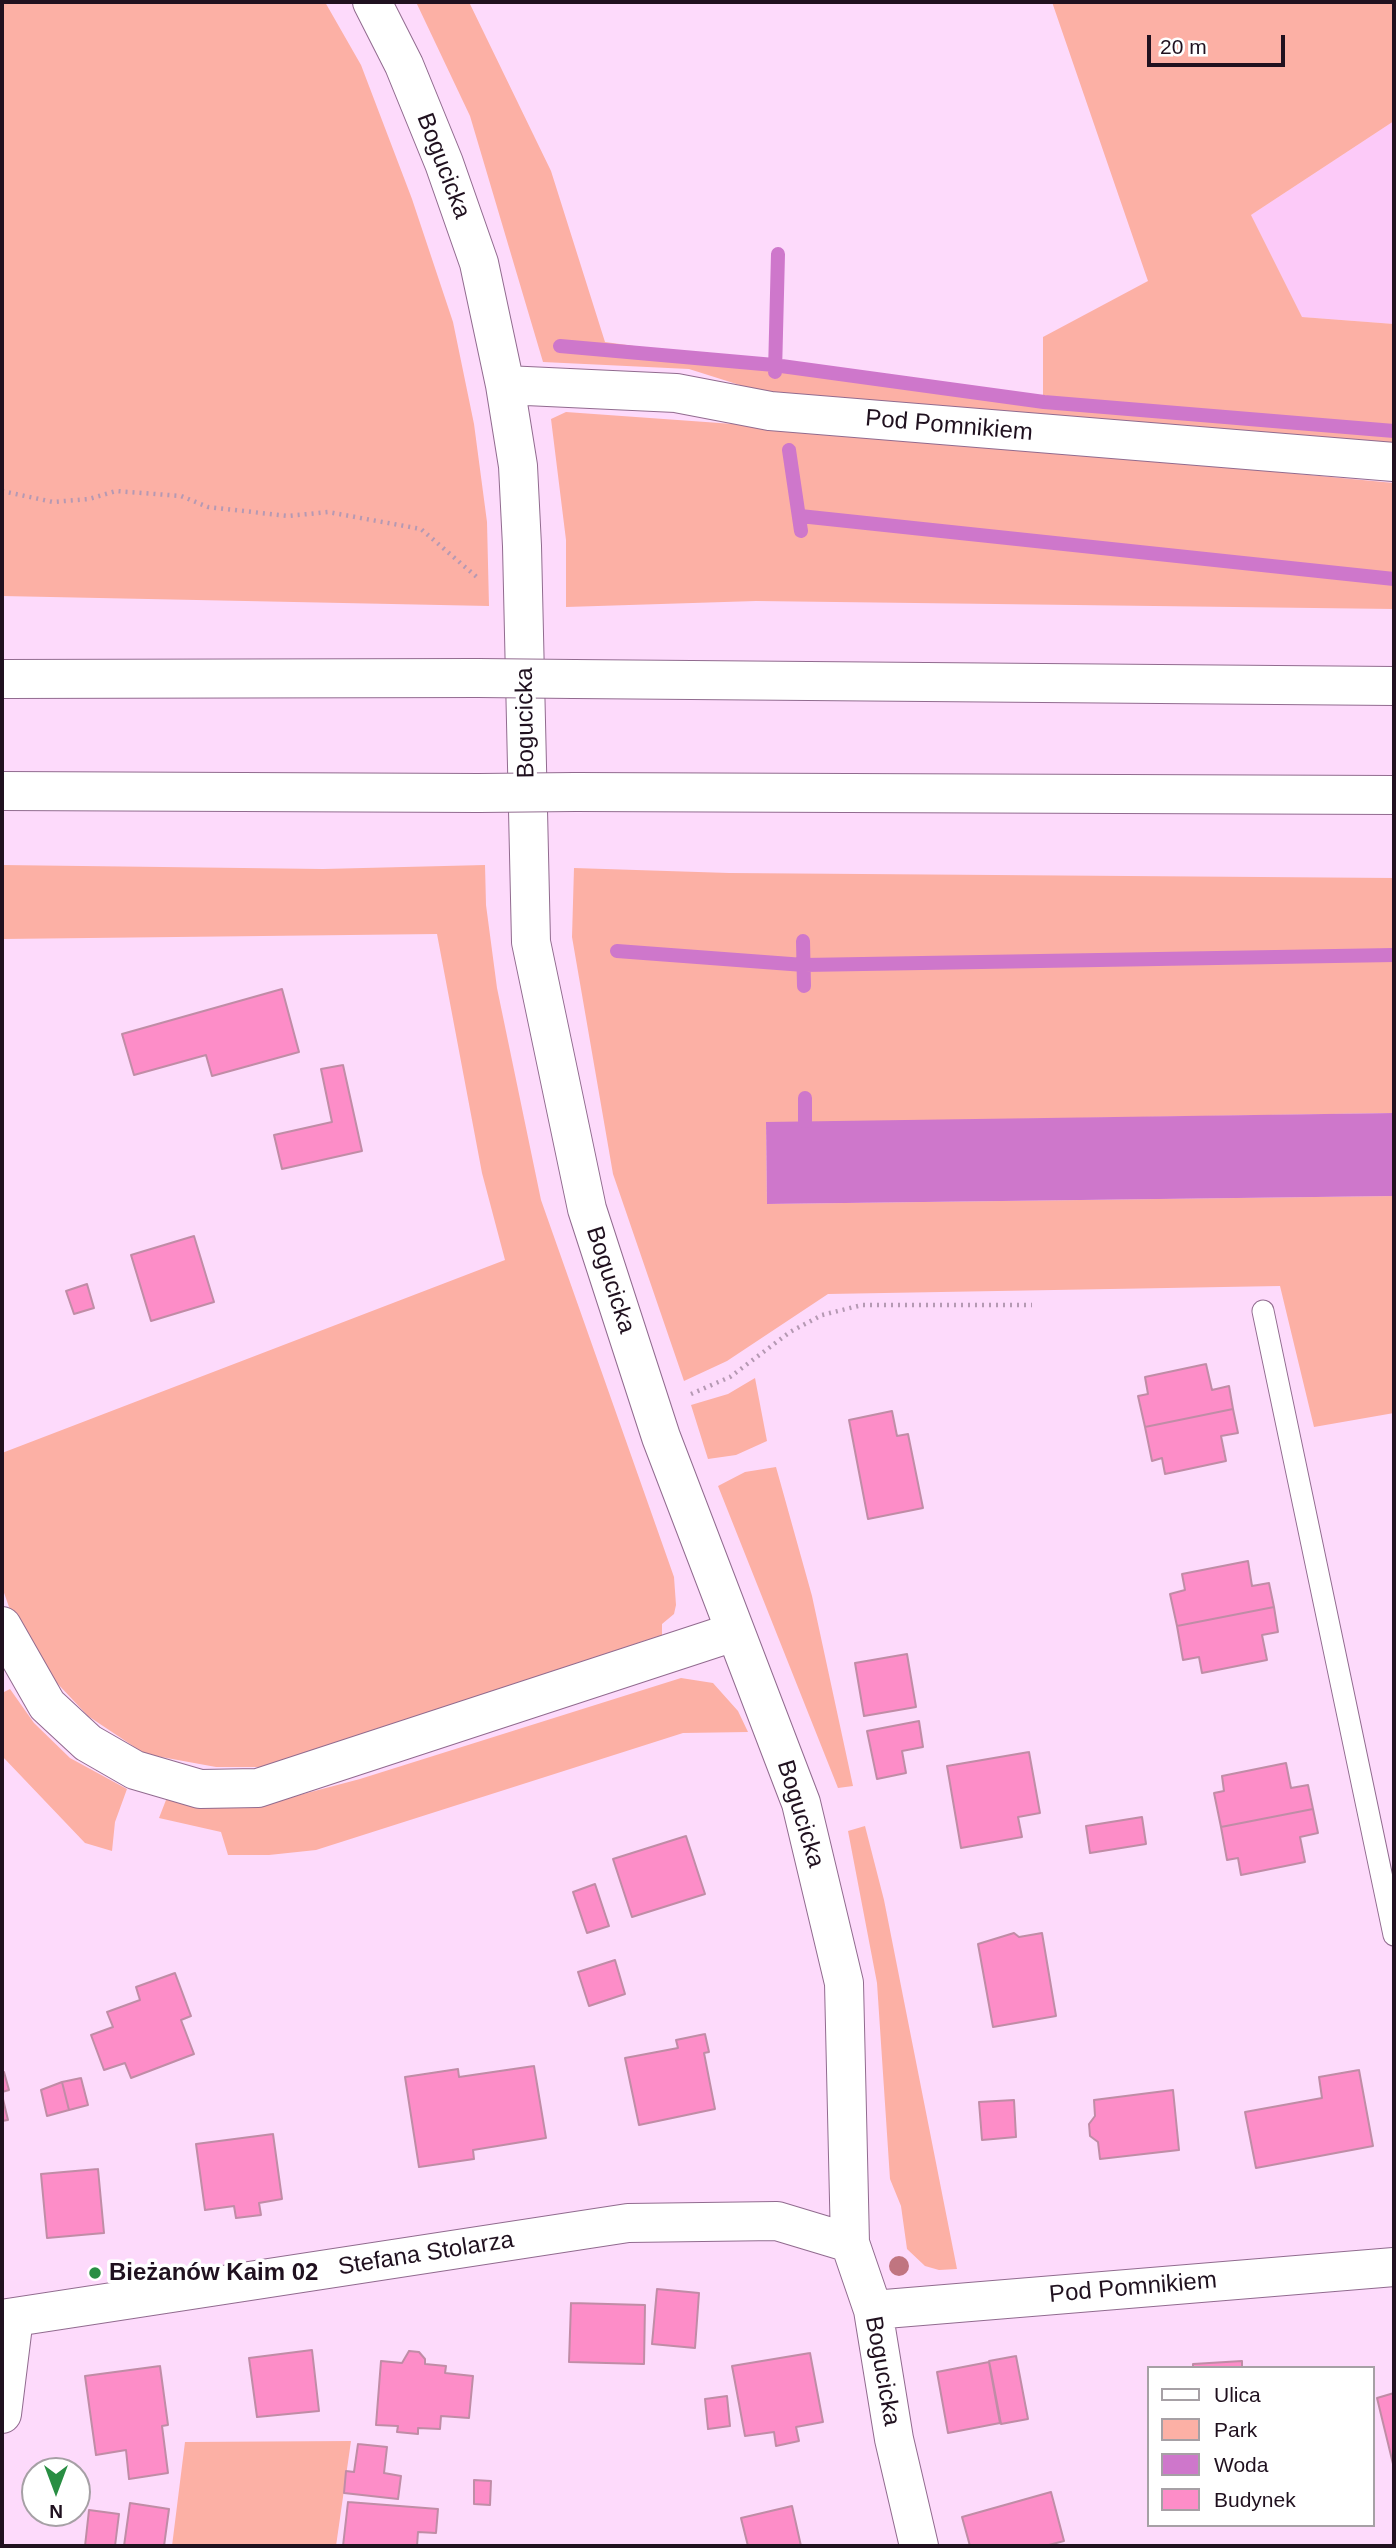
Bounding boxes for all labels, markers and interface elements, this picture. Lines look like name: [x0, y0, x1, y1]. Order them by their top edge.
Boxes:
scale bar: [1151, 21, 1289, 65]
text: 20 m: [1160, 35, 1207, 58]
street label: Bogucicka: [410, 109, 476, 223]
street label: Pod Pomnikiem: [864, 404, 1034, 448]
street label: Bogucicka: [511, 667, 541, 779]
street label: Bogucicka: [579, 1223, 641, 1337]
street label: Bogucicka: [770, 1757, 830, 1871]
street label: Stefana Stolarza: [336, 2226, 516, 2282]
place label: Bieżanów Kaim 02: [109, 2259, 318, 2287]
marker: Bieżanów Kaim 02: [87, 2265, 103, 2281]
street label: Pod Pomnikiem: [1048, 2266, 1218, 2310]
street label: Bogucicka: [858, 2314, 906, 2428]
legend: [1148, 2366, 1375, 2527]
text: Ulica: [1214, 2383, 1261, 2406]
text: Park: [1214, 2418, 1257, 2441]
text: Woda: [1214, 2453, 1268, 2476]
north arrow: [21, 2457, 91, 2527]
text: Budynek: [1214, 2488, 1296, 2511]
text: N: [49, 2501, 63, 2522]

